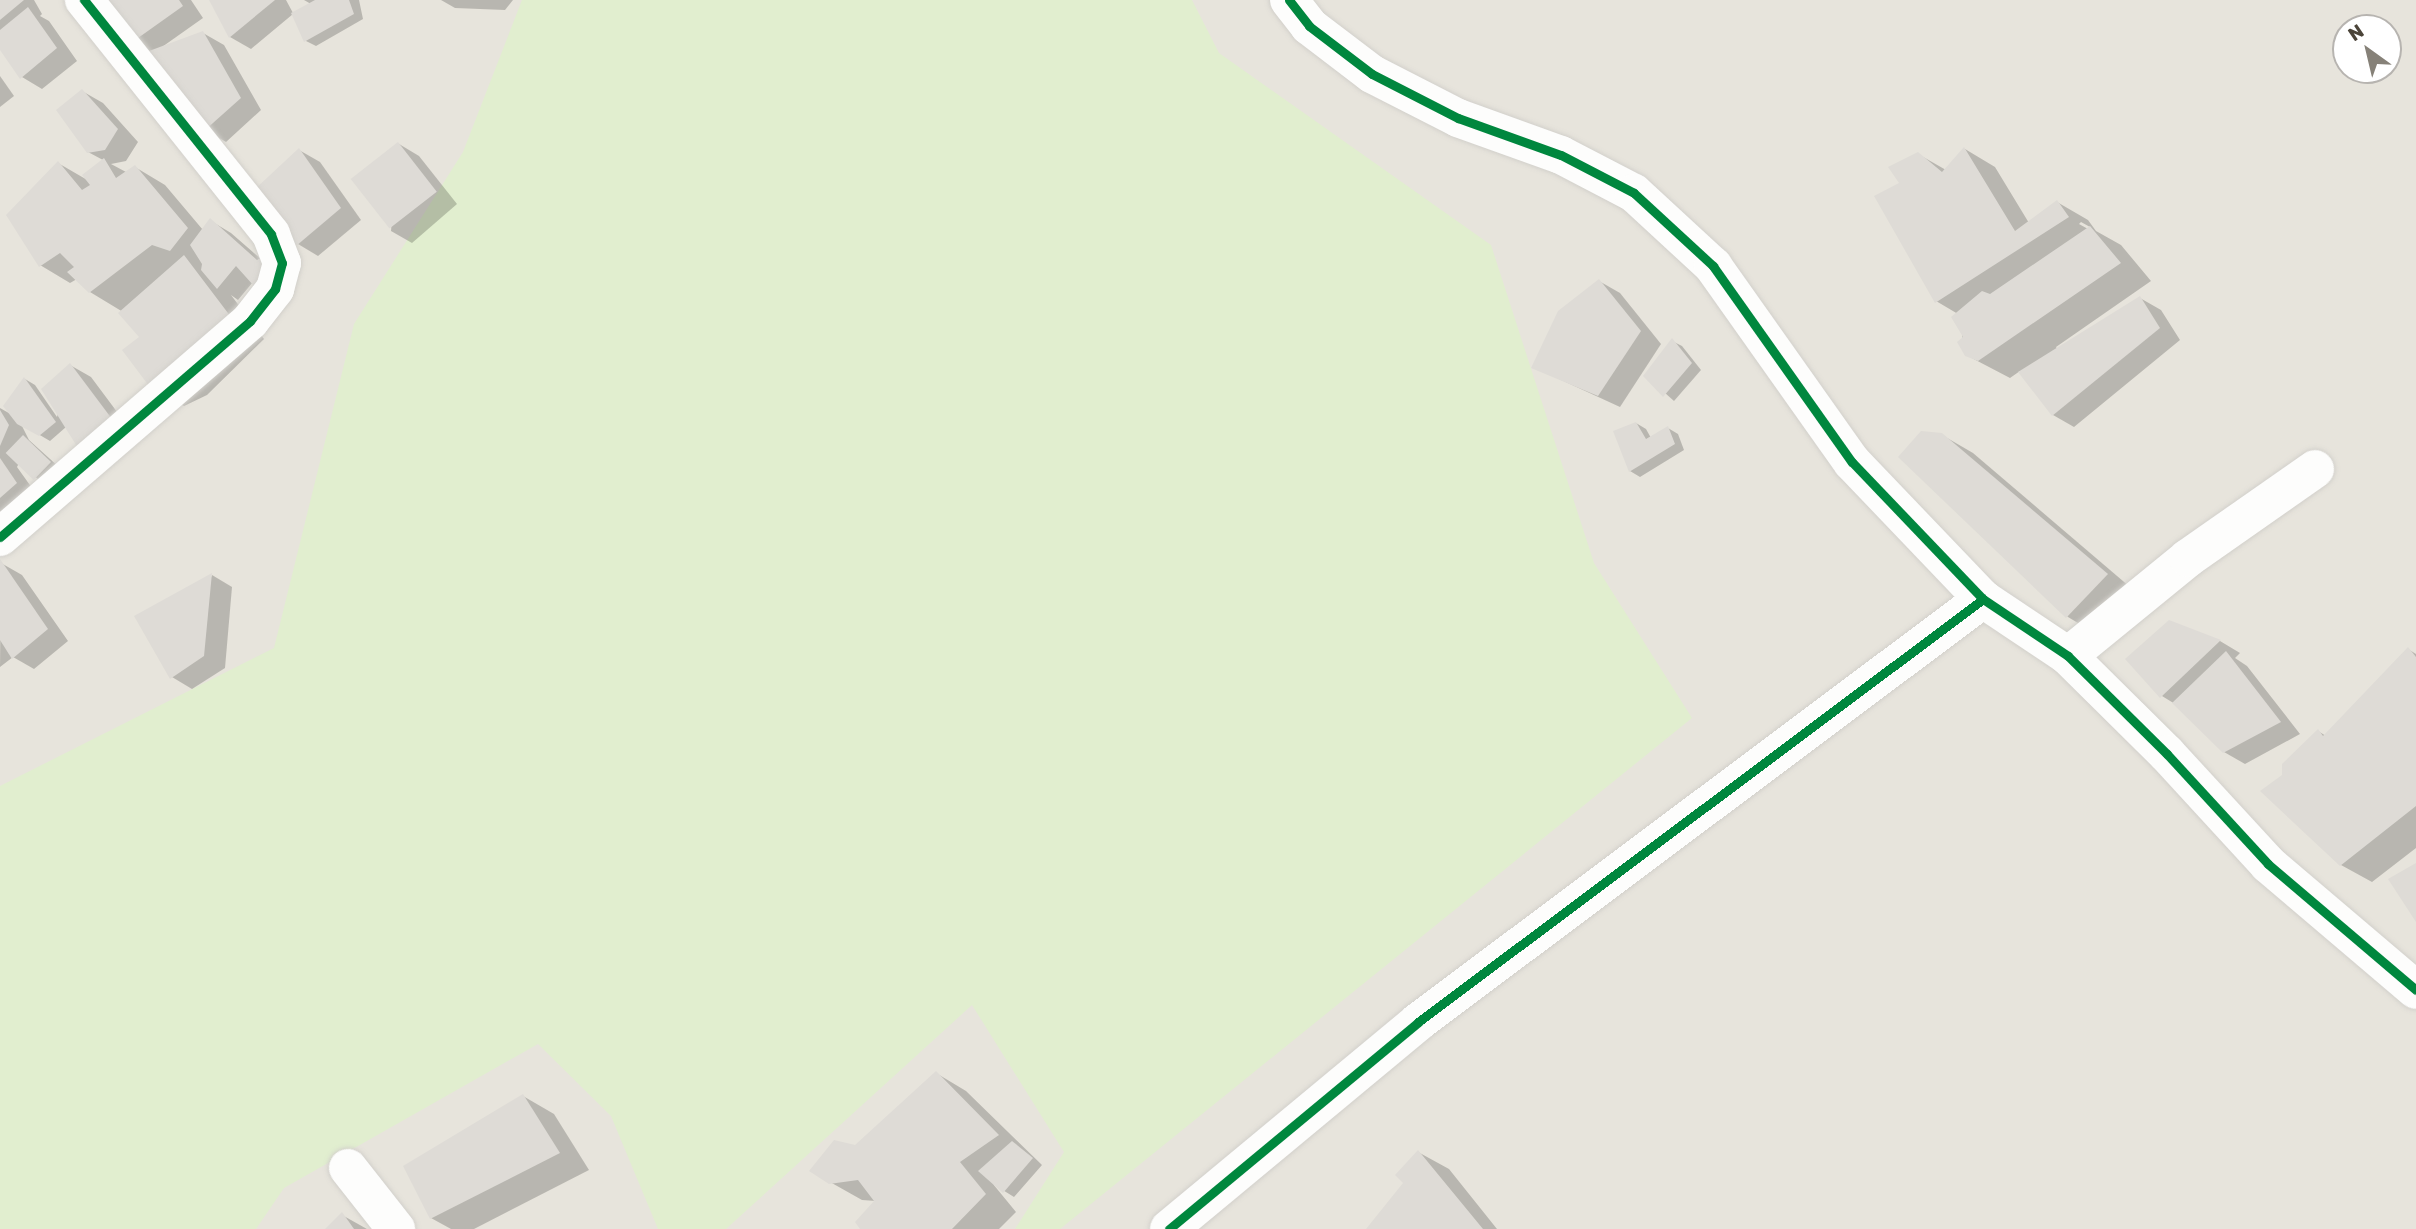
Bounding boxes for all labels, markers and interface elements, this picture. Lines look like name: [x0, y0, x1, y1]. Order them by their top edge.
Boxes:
north arrow: [2332, 14, 2402, 84]
text: N: [2344, 19, 2368, 46]

